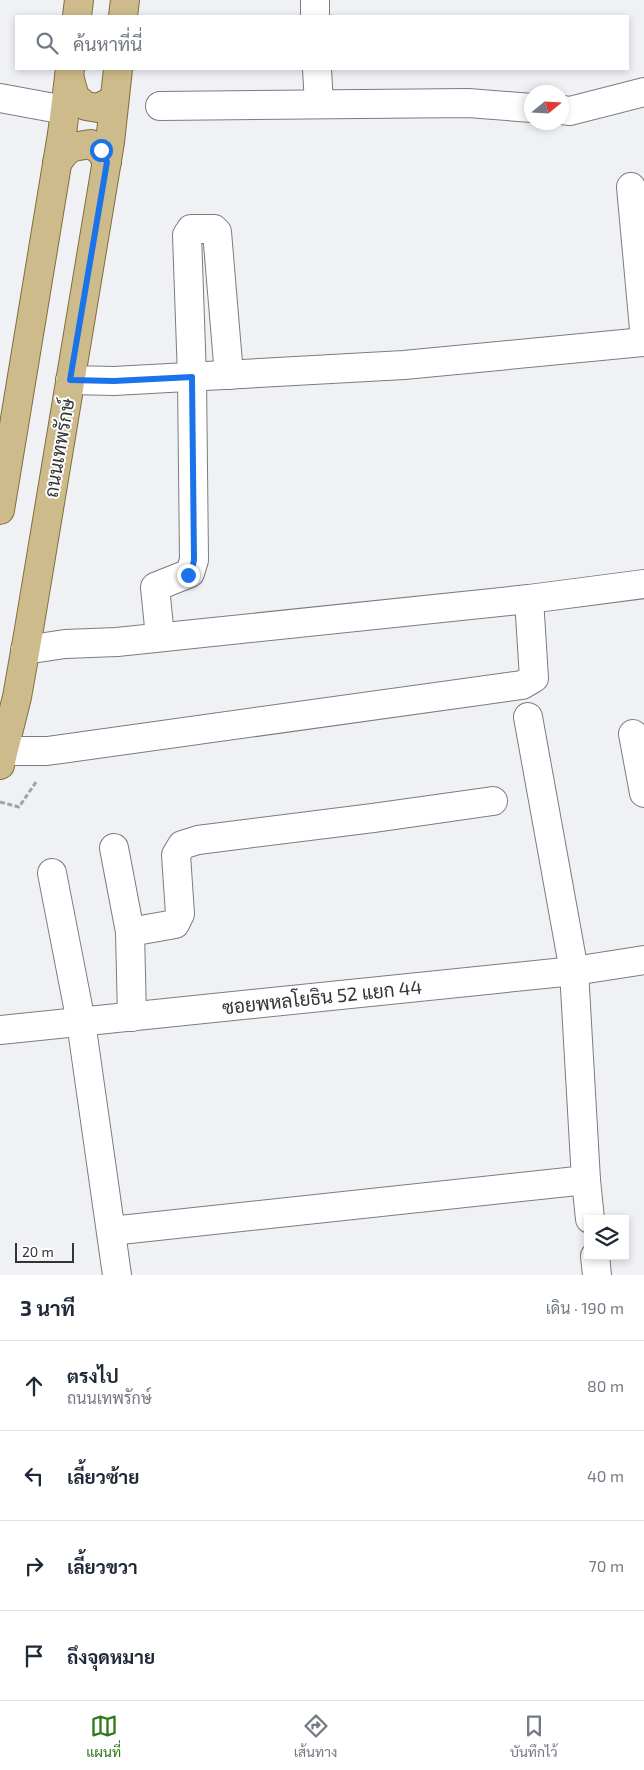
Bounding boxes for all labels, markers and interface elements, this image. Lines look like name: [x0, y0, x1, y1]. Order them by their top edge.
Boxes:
search box: [15, 15, 629, 70]
icon: search: [33, 29, 61, 57]
text: ค้นหาที่นี่: [73, 32, 142, 55]
north arrow: [524, 85, 569, 130]
route start: [90, 139, 113, 162]
street label: ถนนเทพรักษ์: [38, 395, 79, 499]
route end: [177, 564, 200, 587]
street label: ซอยพหลโยธิน 52 แยก 44: [221, 975, 423, 1018]
map controls: [584, 1215, 629, 1260]
button: layers: [584, 1215, 629, 1260]
scale bar: [15, 1240, 74, 1263]
text: 20 m: [22, 1243, 54, 1260]
text: 3 นาที: [20, 1295, 75, 1320]
text: เดิน · 190 m: [546, 1298, 624, 1317]
text: ตรงไป: [67, 1364, 119, 1387]
icon: ahead: [20, 1372, 48, 1400]
text: 80 m: [587, 1376, 624, 1395]
text: ถนนเทพรักษ์: [67, 1388, 151, 1407]
icon: left: [20, 1462, 48, 1490]
text: เลี้ยวซ้าย: [67, 1465, 139, 1488]
text: 40 m: [587, 1466, 624, 1485]
icon: right: [20, 1552, 48, 1580]
text: เลี้ยวขวา: [67, 1555, 138, 1578]
text: 70 m: [589, 1556, 624, 1575]
icon: arrive: [20, 1642, 48, 1670]
text: ถึงจุดหมาย: [67, 1645, 155, 1668]
tab: แผนที่: [86, 1712, 121, 1760]
tab: เส้นทาง: [294, 1712, 337, 1760]
tab: บันทึกไว้: [510, 1712, 558, 1760]

